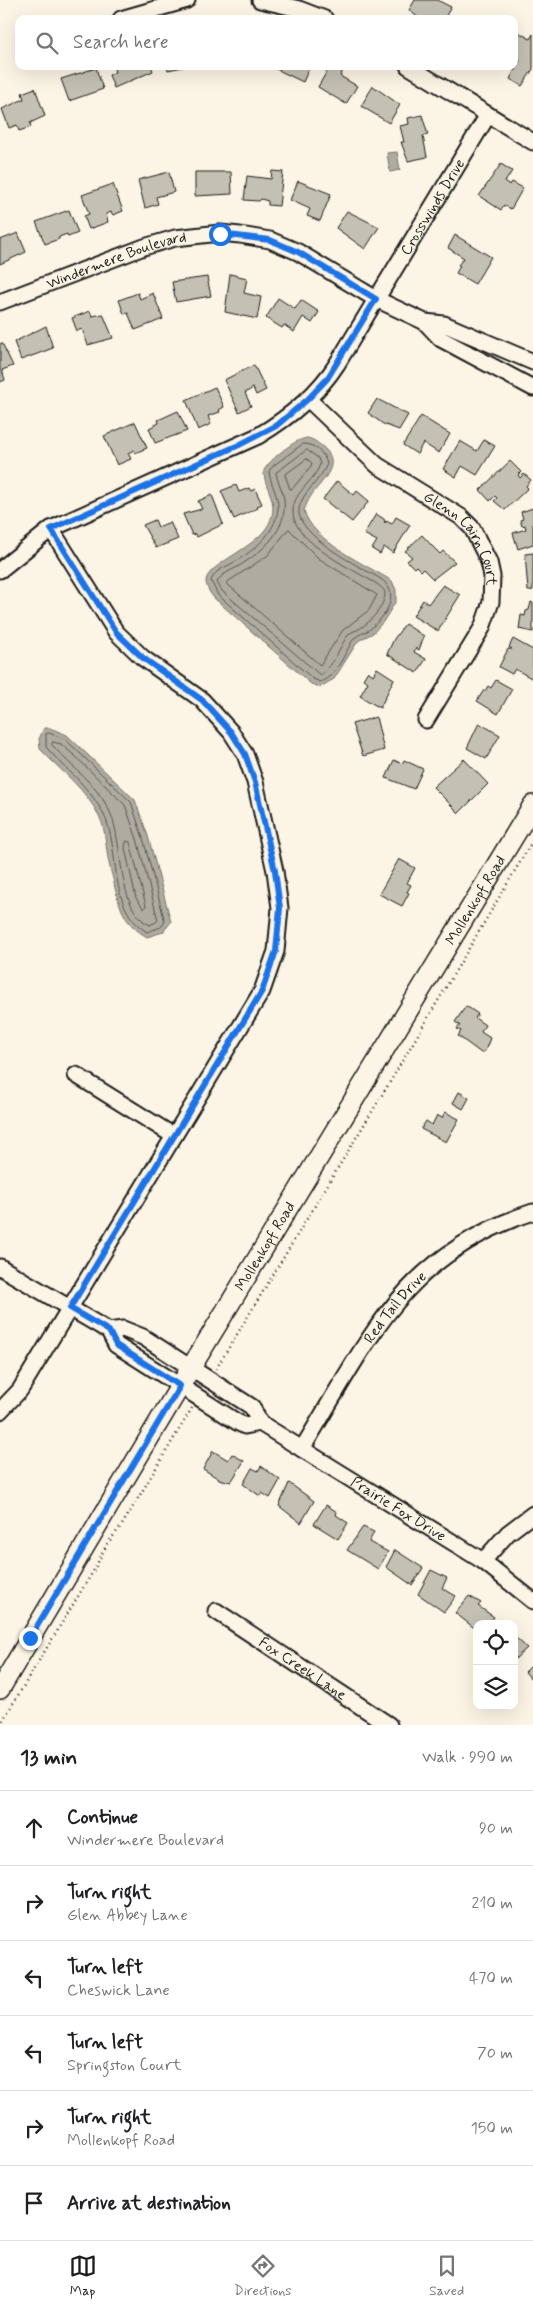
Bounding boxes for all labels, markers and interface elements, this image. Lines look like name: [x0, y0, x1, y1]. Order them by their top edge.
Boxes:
search box: [15, 15, 518, 70]
icon: search: [33, 29, 61, 57]
text: Search here: [73, 30, 169, 55]
street label: Crosswinds Drive: [396, 155, 470, 259]
route start: [209, 223, 232, 246]
street label: Windermere Boulevard: [44, 228, 187, 294]
street label: Glenn Cairn Court: [419, 487, 501, 586]
street label: Mollenkopf Road: [441, 852, 511, 949]
street label: Mollenkopf Road: [231, 1198, 301, 1295]
street label: Red Tail Drive: [360, 1267, 431, 1348]
street label: Prairie Fox Drive: [346, 1472, 450, 1547]
map controls: [473, 1620, 518, 1710]
button: locate: [473, 1620, 518, 1665]
route end: [19, 1627, 42, 1650]
street label: Fox Creek Lane: [255, 1633, 350, 1705]
button: layers: [473, 1665, 518, 1710]
text: 13 min: [20, 1744, 77, 1772]
text: Walk · 990 m: [422, 1747, 513, 1768]
text: Continue: [67, 1805, 138, 1830]
icon: ahead: [20, 1814, 48, 1842]
text: 90 m: [479, 1818, 513, 1839]
text: Windermere Boulevard: [67, 1830, 224, 1851]
text: Turn right: [67, 1880, 151, 1905]
icon: right: [20, 1889, 48, 1917]
text: 210 m: [472, 1893, 513, 1914]
text: Glen Abbey Lane: [67, 1905, 188, 1926]
text: Turn left: [67, 1955, 143, 1980]
icon: left: [20, 1964, 48, 1992]
text: 470 m: [469, 1968, 513, 1989]
text: Cheswick Lane: [67, 1980, 170, 2001]
text: Turn left: [67, 2030, 143, 2055]
icon: left: [20, 2039, 48, 2067]
text: 70 m: [477, 2043, 513, 2064]
text: Springston Court: [67, 2055, 182, 2076]
text: Turn right: [67, 2105, 151, 2130]
icon: right: [20, 2114, 48, 2142]
text: 150 m: [471, 2118, 513, 2139]
text: Mollenkopf Road: [67, 2130, 175, 2151]
icon: arrive: [20, 2189, 48, 2217]
text: Arrive at destination: [67, 2191, 231, 2216]
tab: Map: [69, 2252, 97, 2300]
tab: Directions: [234, 2252, 292, 2300]
tab: Saved: [429, 2252, 464, 2300]

